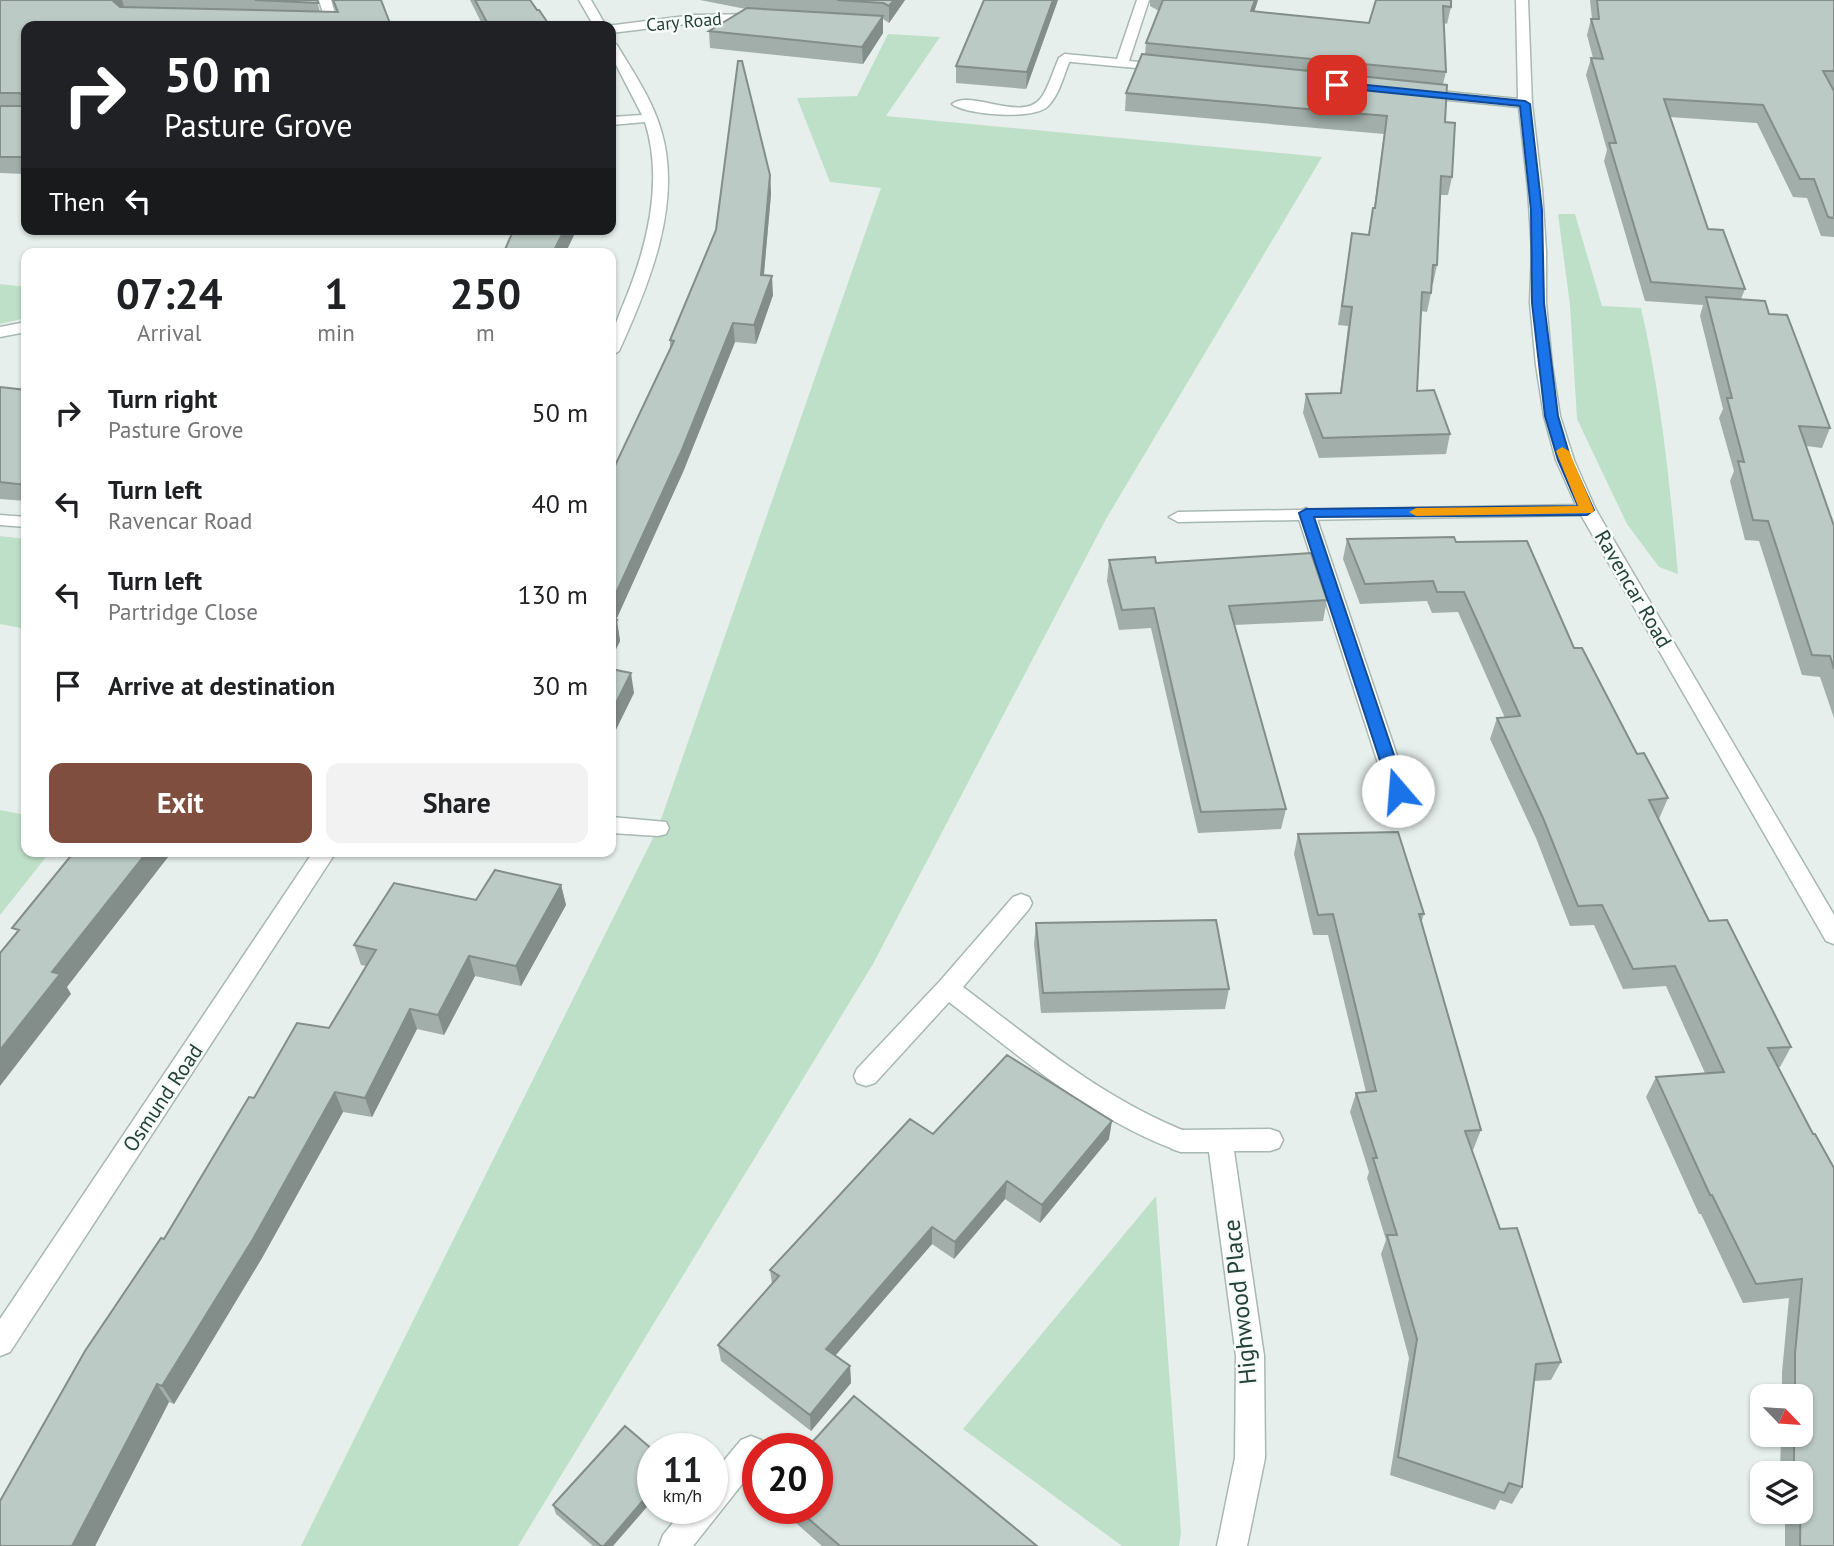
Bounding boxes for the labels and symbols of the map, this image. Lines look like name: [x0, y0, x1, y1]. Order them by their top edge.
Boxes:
street label: Cary Road: [645, 7, 723, 36]
pin: [1307, 55, 1367, 115]
street label: Ravencar Road: [1589, 525, 1678, 653]
position arrow: [1361, 754, 1435, 828]
street label: Osmund Road: [117, 1039, 209, 1157]
street label: Highwood Place: [1215, 1218, 1264, 1386]
north arrow: [1750, 1384, 1813, 1447]
speed limit sign: 20: [742, 1433, 833, 1524]

